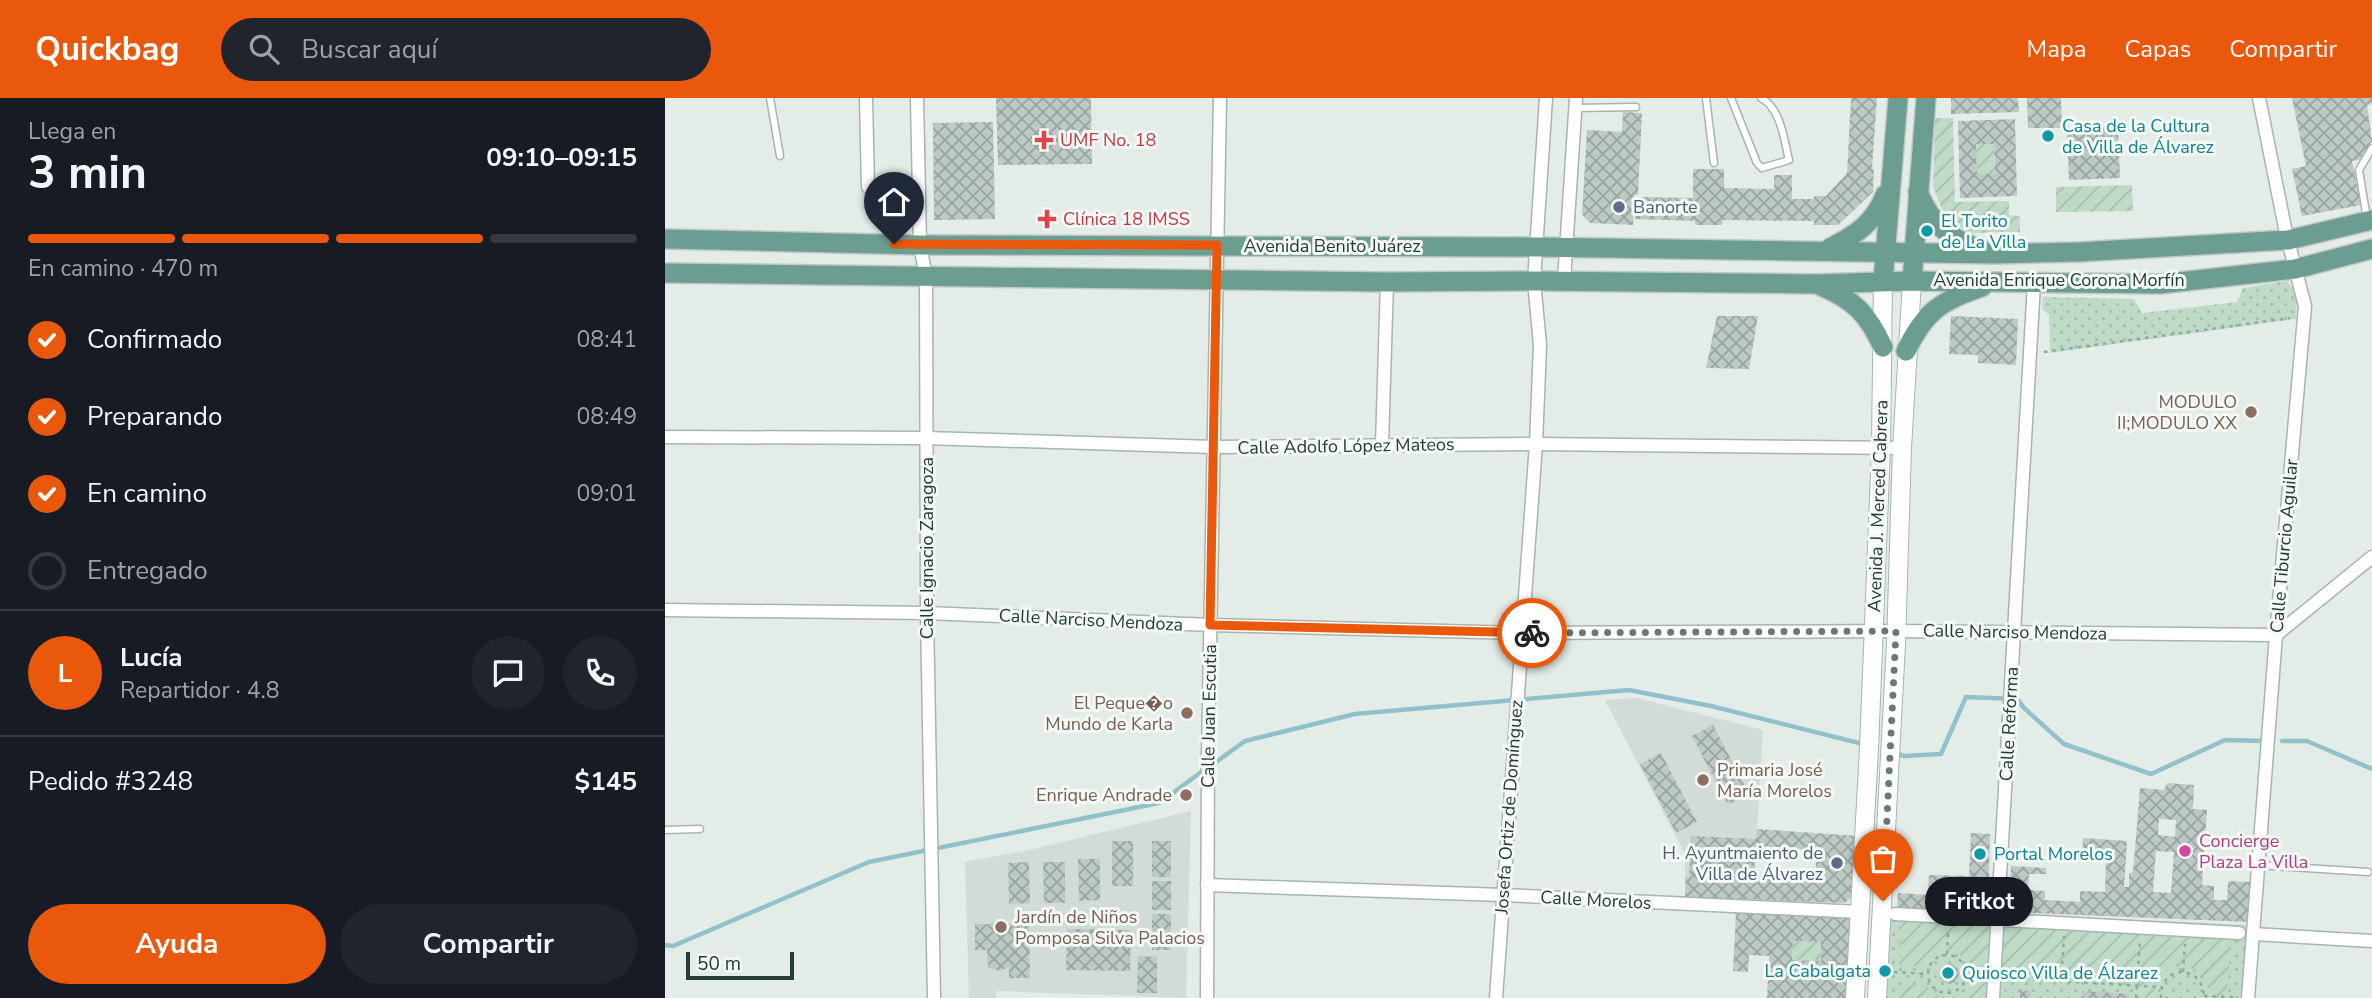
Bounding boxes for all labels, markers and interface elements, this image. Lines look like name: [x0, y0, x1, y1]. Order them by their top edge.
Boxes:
search box: [221, 18, 711, 81]
text: Quickbag: [35, 27, 179, 72]
icon: search: [245, 30, 283, 68]
text: Buscar aquí: [301, 32, 437, 67]
text: Mapa: [2027, 33, 2087, 65]
text: Capas: [2125, 33, 2191, 65]
text: Compartir: [2229, 33, 2337, 65]
place label: Casa de la Cultura de Villa de Álvarez: [2062, 114, 2214, 159]
text: Llega en: [28, 116, 116, 147]
place label: UMF No. 18: [1060, 128, 1156, 152]
marker: Casa de la Cultura de Villa de Álvarez: [2040, 128, 2056, 144]
marker: UMF No. 18: [1034, 130, 1054, 150]
text: 09:10–09:15: [486, 140, 637, 175]
text: 3 min: [28, 141, 147, 204]
pin: [864, 172, 924, 244]
icon: home: [875, 183, 913, 221]
place label: Banorte: [1633, 195, 1698, 219]
marker: Banorte: [1611, 199, 1627, 215]
place label: Clínica 18 IMSS: [1063, 207, 1190, 231]
marker: Clínica 18 IMSS: [1037, 209, 1057, 229]
place label: El Torito de La Villa: [1941, 209, 2026, 254]
marker: El Torito de La Villa: [1919, 223, 1935, 239]
street label: Avenida Benito Juárez: [1243, 234, 1421, 258]
text: En camino · 470 m: [28, 253, 218, 284]
street label: Avenida Enrique Corona Morfín: [1933, 268, 2185, 292]
icon: check: [28, 321, 66, 359]
text: Confirmado: [87, 322, 222, 357]
text: 08:41: [577, 324, 637, 355]
place label: MODULO II;MODULO XX: [2117, 390, 2237, 435]
icon: check: [28, 398, 66, 436]
text: Preparando: [87, 399, 222, 434]
street label: Avenida J. Merced Cabrera: [1862, 399, 1894, 613]
text: 08:49: [577, 401, 637, 432]
marker: MODULO II;MODULO XX: [2243, 404, 2259, 420]
street label: Calle Adolfo López Mateos: [1237, 432, 1455, 460]
street label: Calle Ignacio Zaragoza: [915, 457, 939, 639]
street label: Calle Tiburcio Aguilar: [2264, 458, 2304, 634]
icon: check: [28, 475, 66, 513]
text: En camino: [87, 476, 207, 511]
text: 09:01: [577, 478, 637, 509]
text: Entregado: [87, 553, 208, 588]
courier: [1497, 598, 1567, 668]
street label: Calle Narciso Mendoza: [998, 603, 1184, 637]
icon: bike: [1513, 614, 1551, 652]
street label: Calle Narciso Mendoza: [1923, 618, 2107, 646]
button: chat: [471, 636, 545, 710]
button: phone: [563, 636, 637, 710]
text: Lucía: [120, 640, 183, 675]
street label: Calle Juan Escutia: [1196, 644, 1222, 788]
text: L: [58, 656, 72, 691]
street label: Calle Reforma: [1994, 666, 2024, 782]
text: Repartidor · 4.8: [120, 675, 280, 706]
place label: El Peque�o Mundo de Karla: [1045, 691, 1173, 736]
street label: Josefa Ortiz de Domínguez: [1489, 699, 1528, 916]
marker: El Peque�o Mundo de Karla: [1179, 705, 1195, 721]
place label: Primaria José María Morelos: [1717, 758, 1832, 803]
text: Pedido #3248: [28, 764, 193, 799]
text: $145: [575, 764, 637, 799]
marker: Primaria José María Morelos: [1695, 772, 1711, 788]
place label: Enrique Andrade: [1036, 783, 1172, 807]
marker: Enrique Andrade: [1178, 787, 1194, 803]
pin: [1853, 829, 1913, 901]
place label: Concierge Plaza La Villa: [2199, 829, 2308, 874]
icon: bag: [1864, 840, 1902, 878]
place label: H. Ayuntmaiento de Villa de Álvarez: [1662, 841, 1823, 886]
place label: Portal Morelos: [1994, 842, 2113, 866]
marker: Concierge Plaza La Villa: [2177, 843, 2193, 859]
marker: Portal Morelos: [1972, 846, 1988, 862]
marker: H. Ayuntmaiento de Villa de Álvarez: [1829, 855, 1845, 871]
callout: Fritkot: [1925, 876, 2033, 926]
street label: Calle Morelos: [1540, 885, 1652, 915]
text: Fritkot: [1944, 886, 2014, 917]
button: Ayuda: [28, 904, 326, 984]
button: Compartir: [340, 904, 637, 984]
place label: Jardín de Niños Pomposa Silva Palacios: [1014, 905, 1205, 950]
marker: Jardín de Niños Pomposa Silva Palacios: [993, 919, 1009, 935]
scale bar: [686, 949, 795, 981]
text: 50 m: [697, 951, 741, 977]
place label: La Cabalgata: [1765, 959, 1871, 983]
place label: Quiosco Villa de Álzarez: [1962, 961, 2158, 985]
marker: La Cabalgata: [1877, 963, 1893, 979]
marker: Quiosco Villa de Álzarez: [1940, 965, 1956, 981]

